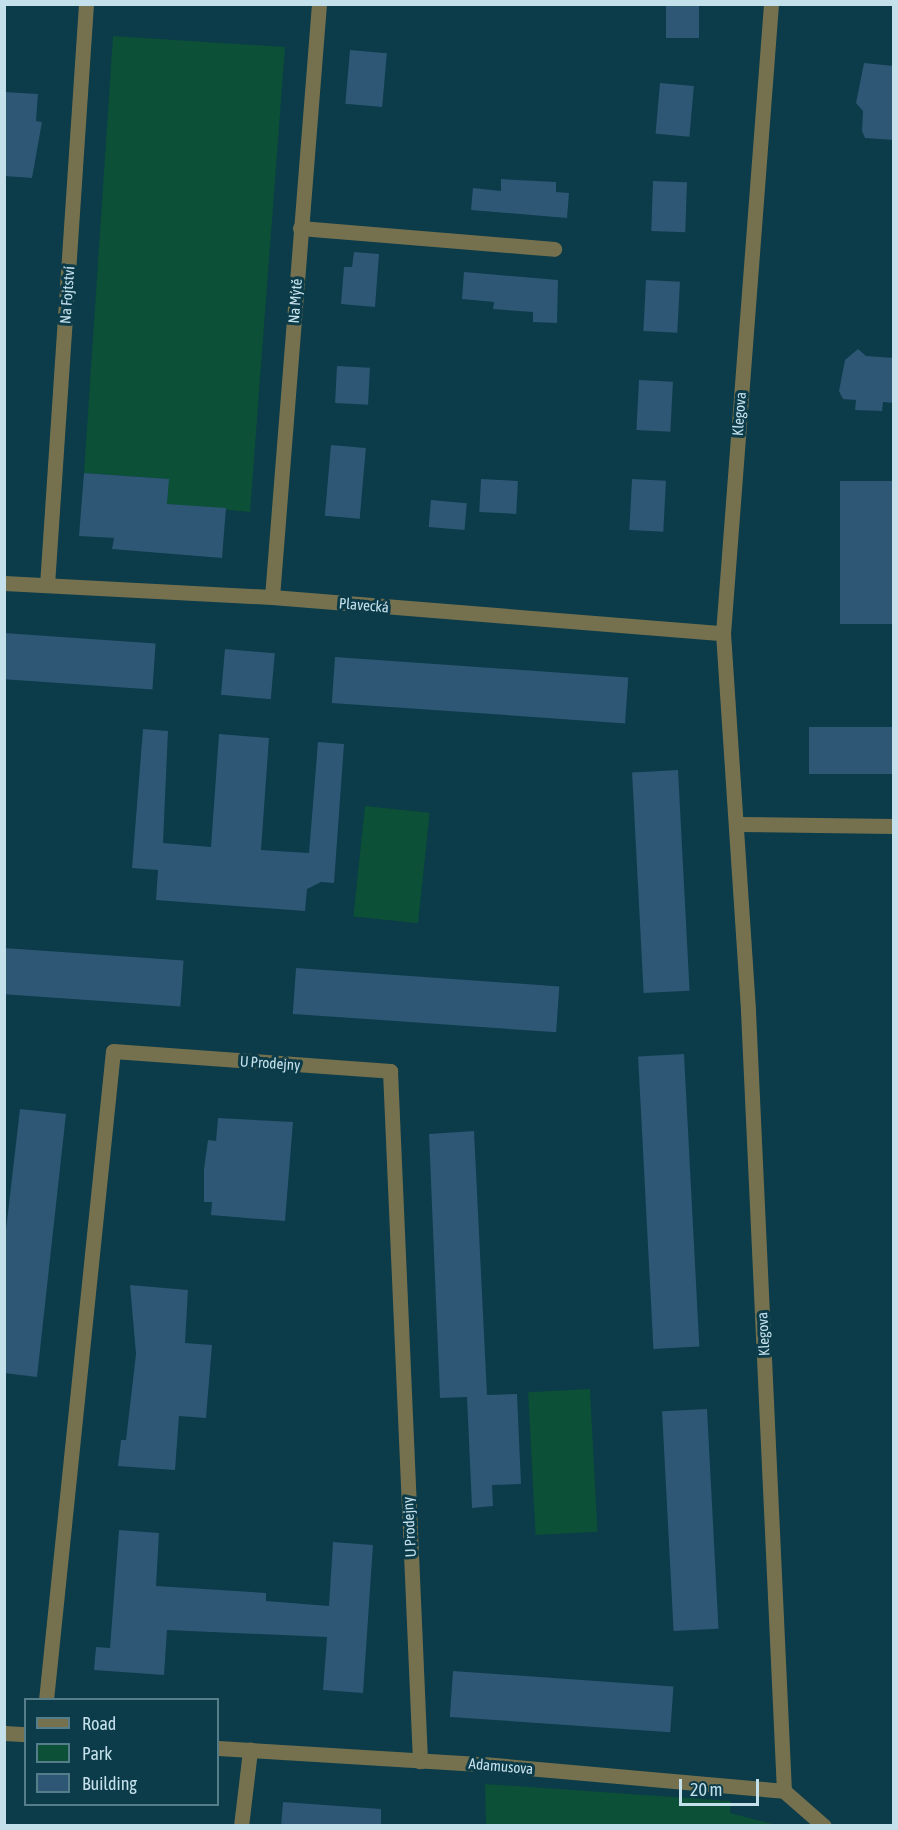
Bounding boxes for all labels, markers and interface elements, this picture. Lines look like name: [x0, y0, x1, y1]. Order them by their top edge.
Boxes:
street label: Na Fojtství: [56, 266, 78, 324]
street label: Na Mýtě: [284, 278, 306, 324]
street label: Klegova: [728, 391, 750, 437]
street label: Plavecká: [338, 594, 390, 616]
street label: U Prodejny: [239, 1052, 301, 1074]
street label: Klegova: [753, 1312, 773, 1356]
street label: U Prodejny: [398, 1496, 420, 1558]
legend: [24, 1698, 219, 1806]
text: Road: [82, 1713, 116, 1734]
text: Park: [82, 1743, 112, 1764]
street label: Adamusova: [468, 1754, 534, 1778]
scale bar: [682, 1767, 762, 1805]
text: Building: [82, 1773, 137, 1794]
text: 20 m: [690, 1779, 722, 1800]

